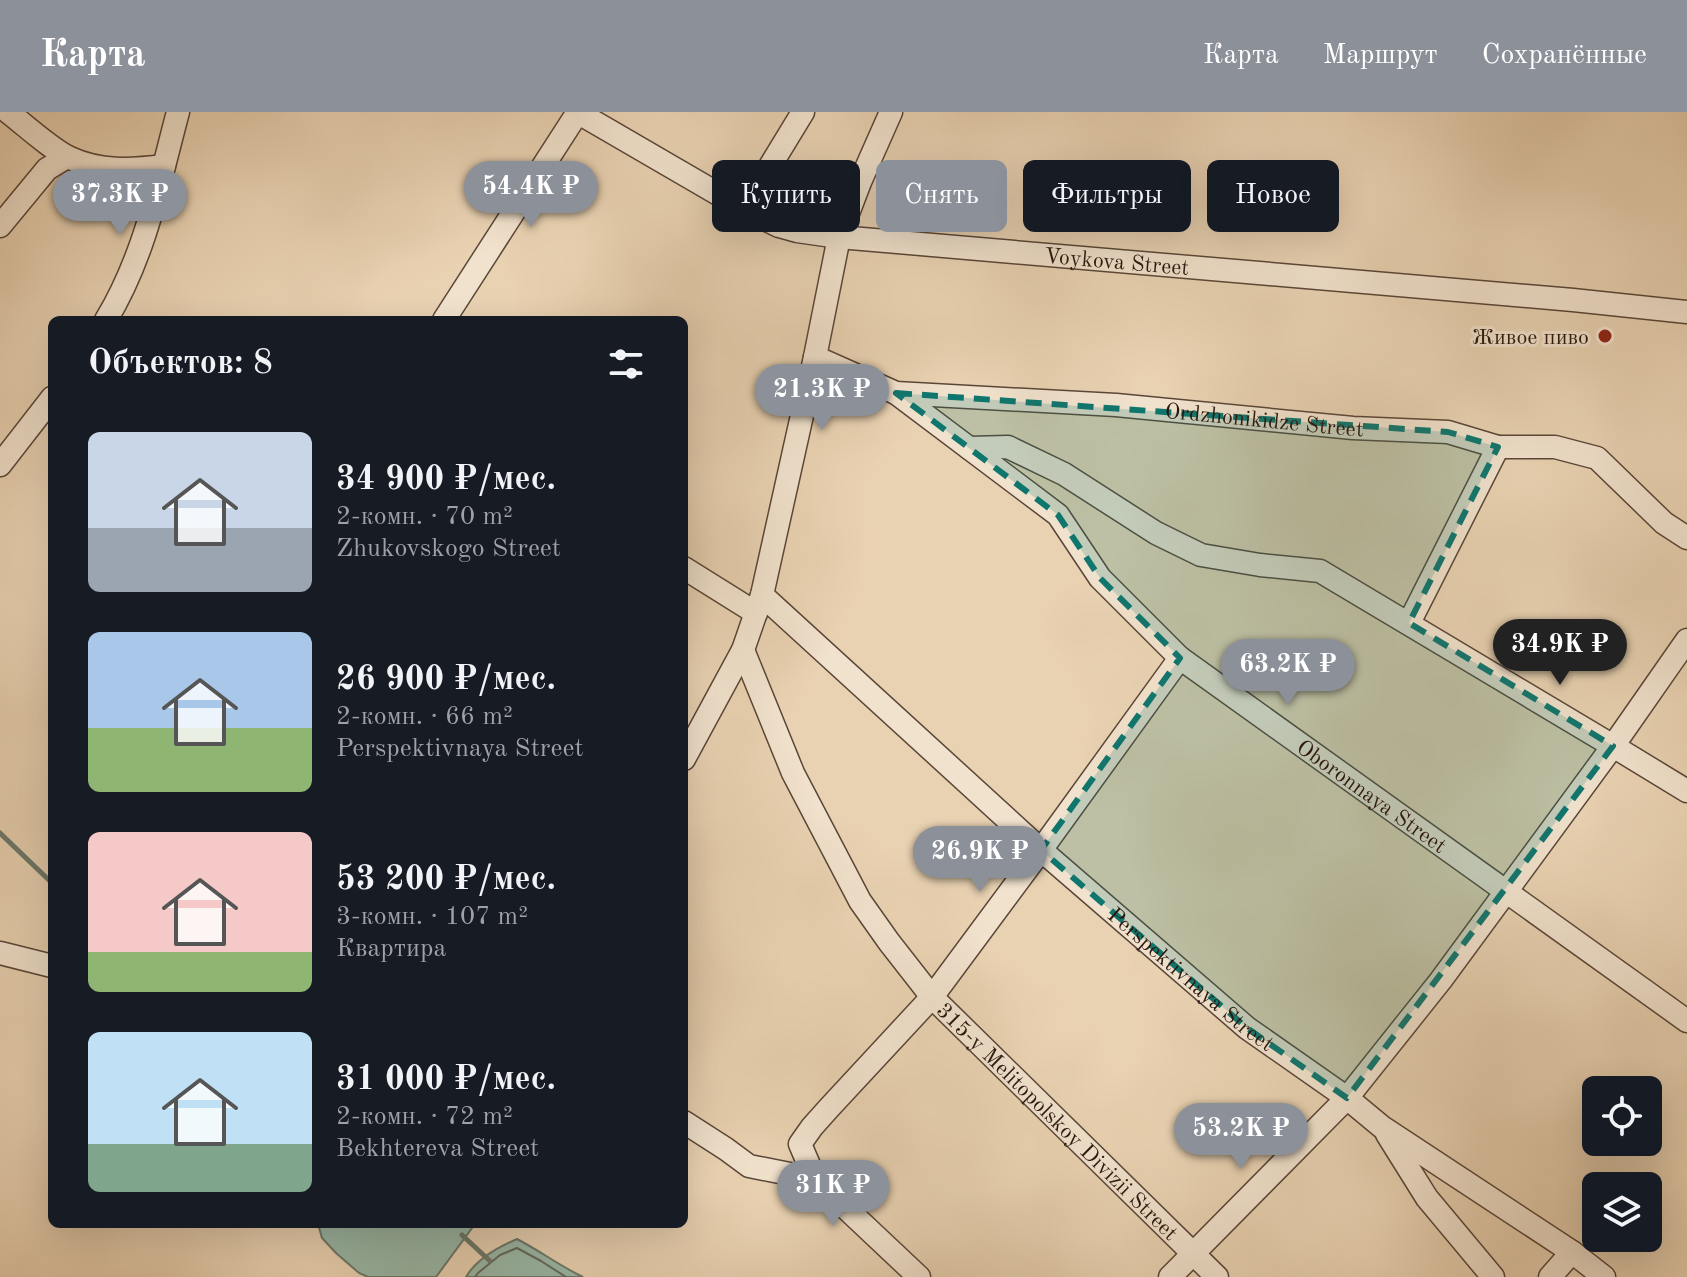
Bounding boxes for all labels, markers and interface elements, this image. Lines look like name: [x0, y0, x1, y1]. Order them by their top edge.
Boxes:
text: Карта: [40, 37, 146, 75]
text: Карта: [1203, 42, 1279, 70]
text: Маршрут: [1323, 42, 1438, 70]
text: Сохранённые: [1482, 42, 1647, 70]
chip: Купить: [712, 160, 860, 232]
chip: Снять: [876, 160, 1007, 232]
chip: Фильтры: [1023, 160, 1191, 232]
chip: Новое: [1207, 160, 1339, 232]
pin: 54.4K ₽: [457, 161, 605, 229]
pin: 37.3K ₽: [46, 169, 194, 237]
text: 54.4K ₽: [482, 174, 580, 200]
text: 37.3K ₽: [71, 182, 169, 208]
street label: Voykova Street: [1043, 246, 1190, 280]
place label: Живое пиво: [1472, 327, 1589, 349]
marker: Живое пиво: [1596, 327, 1614, 345]
icon: filters: [604, 342, 648, 386]
text: Объектов: 8: [88, 347, 273, 381]
pin: 21.3K ₽: [748, 364, 896, 432]
text: 21.3K ₽: [773, 377, 871, 403]
street label: Ordzhonikidze Street: [1164, 401, 1364, 441]
text: 34 900 ₽/мес.: [336, 463, 556, 497]
icon: home: [152, 464, 248, 560]
text: 2-комн. · 70 m²: [336, 504, 513, 530]
text: Zhukovskogo Street: [336, 536, 561, 562]
pin: 34.9K ₽: [1486, 619, 1634, 687]
text: 34.9K ₽: [1511, 632, 1609, 658]
pin: 63.2K ₽: [1214, 639, 1362, 707]
text: 63.2K ₽: [1239, 652, 1337, 678]
text: 26 900 ₽/мес.: [336, 663, 556, 697]
icon: home: [152, 664, 248, 760]
text: 2-комн. · 66 m²: [336, 704, 513, 730]
text: Perspektivnaya Street: [336, 736, 584, 762]
street label: Oboronnaya Street: [1292, 736, 1450, 858]
pin: 26.9K ₽: [906, 826, 1054, 894]
text: 26.9K ₽: [931, 839, 1029, 865]
text: 53 200 ₽/мес.: [336, 863, 556, 897]
icon: home: [152, 864, 248, 960]
text: 3-комн. · 107 m²: [336, 904, 528, 930]
street label: Perspektivnaya Street: [1103, 904, 1277, 1056]
text: Квартира: [336, 936, 446, 962]
street label: 315-y Melitopolskoy Divizii Street: [932, 999, 1181, 1245]
text: 31 000 ₽/мес.: [336, 1063, 556, 1097]
icon: home: [152, 1064, 248, 1160]
map controls: [1582, 1076, 1662, 1252]
button: locate: [1582, 1076, 1662, 1156]
pin: 53.2K ₽: [1167, 1103, 1315, 1171]
text: 2-комн. · 72 m²: [336, 1104, 513, 1130]
text: 53.2K ₽: [1192, 1116, 1290, 1142]
text: Bekhtereva Street: [336, 1136, 539, 1162]
pin: 31K ₽: [777, 1160, 889, 1228]
button: layers: [1582, 1172, 1662, 1252]
text: 31K ₽: [795, 1173, 871, 1199]

